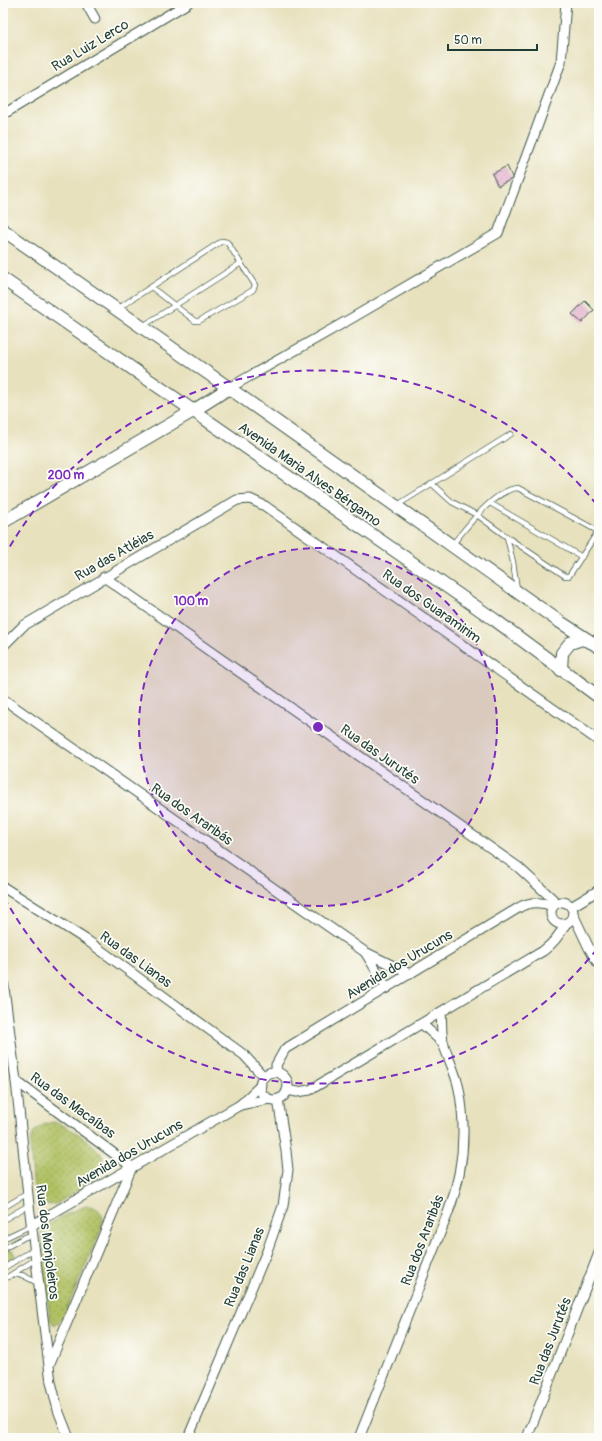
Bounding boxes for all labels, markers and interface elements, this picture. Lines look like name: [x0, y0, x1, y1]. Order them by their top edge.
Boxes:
street label: Rua Luiz Lerco: [49, 16, 132, 75]
scale bar: [448, 26, 537, 52]
text: 50 m: [454, 33, 482, 48]
street label: Avenida Maria Alves Bérgamo: [235, 419, 385, 531]
text: 200 m: [48, 468, 85, 483]
street label: Rua das Atléias: [72, 526, 157, 585]
street label: Rua dos Guaramirim: [379, 566, 484, 647]
text: 100 m: [174, 594, 209, 609]
centre of rings: [311, 720, 325, 734]
street label: Rua das Jurutés: [337, 721, 423, 788]
street label: Rua dos Araribás: [148, 780, 236, 849]
street label: Avenida dos Urucuns: [343, 926, 456, 1003]
street label: Rua das Lianas: [97, 928, 175, 992]
street label: Rua das Macaíbas: [27, 1069, 119, 1142]
street label: Avenida dos Urucuns: [73, 1116, 186, 1191]
street label: Rua dos Monjoleiros: [32, 1184, 63, 1301]
street label: Rua dos Araribás: [397, 1192, 448, 1288]
street label: Rua das Lianas: [221, 1224, 268, 1310]
street label: Rua das Jurutés: [526, 1294, 575, 1387]

